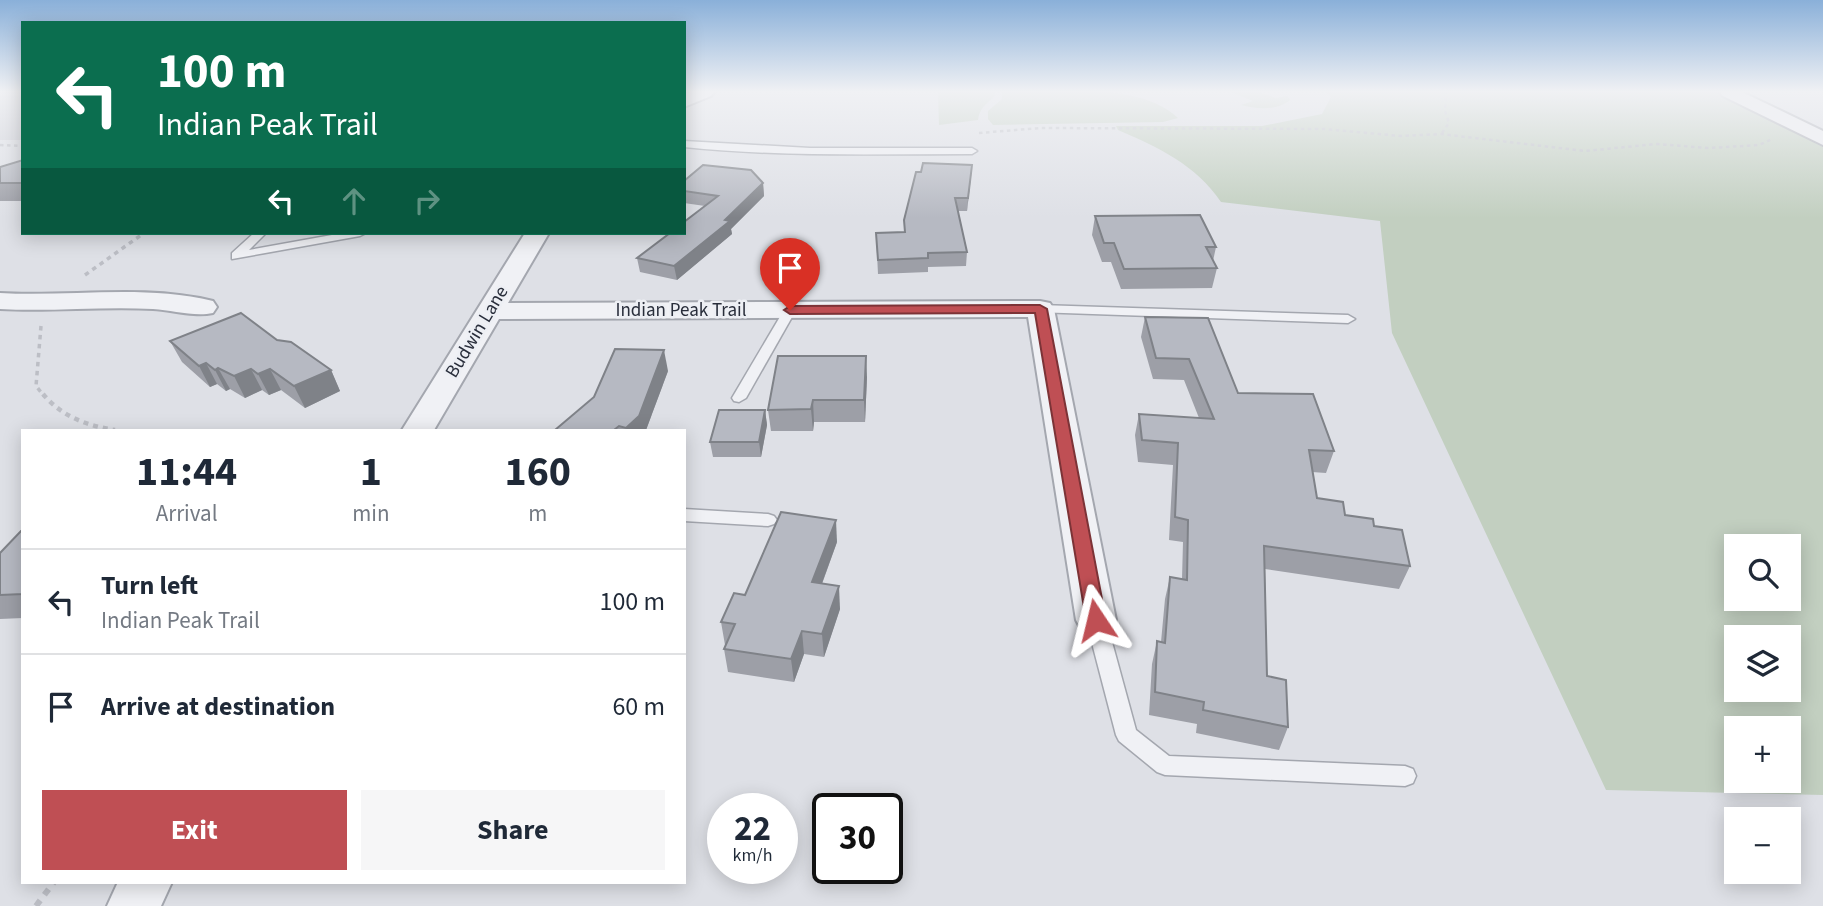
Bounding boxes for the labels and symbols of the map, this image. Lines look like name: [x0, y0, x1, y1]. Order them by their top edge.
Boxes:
pin: [760, 238, 820, 310]
street label: Budwin Lane: [439, 281, 515, 383]
street label: Indian Peak Trail: [615, 297, 747, 324]
position arrow: [1059, 583, 1133, 657]
speed limit sign: 30: [812, 793, 903, 884]

